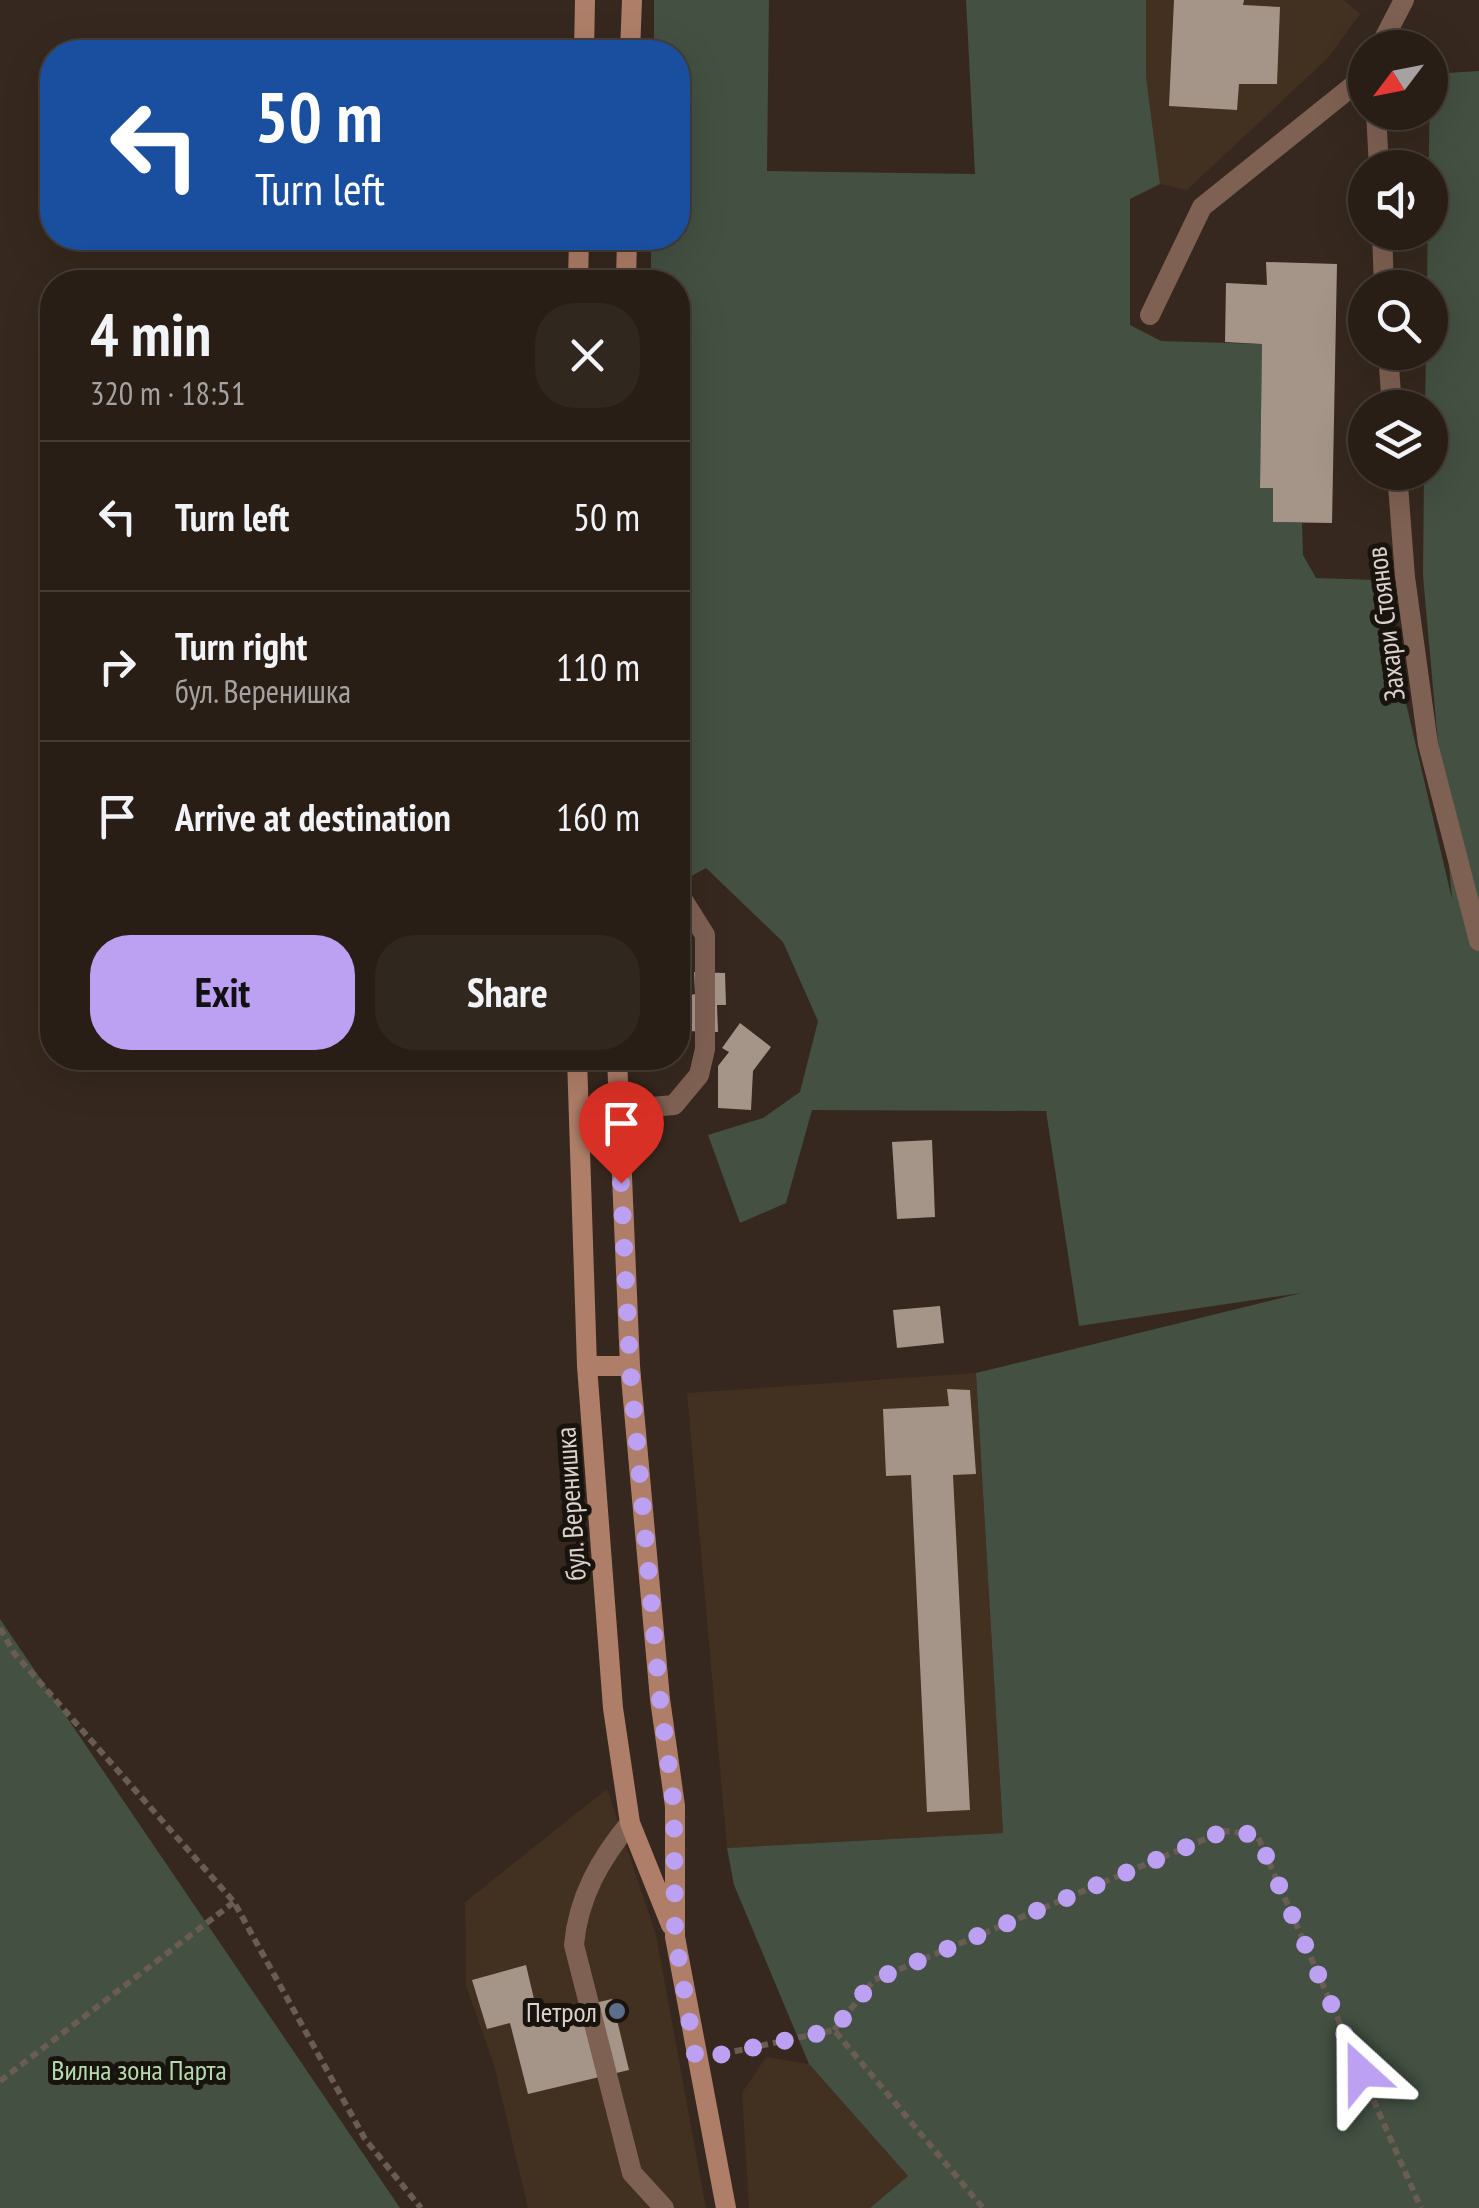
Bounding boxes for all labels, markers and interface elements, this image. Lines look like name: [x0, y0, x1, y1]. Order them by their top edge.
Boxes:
north arrow: [1348, 30, 1448, 130]
map controls: [1348, 30, 1448, 490]
text: 50 m: [255, 71, 383, 161]
icon: left: [90, 80, 220, 210]
button: sound: [1348, 150, 1448, 250]
text: Turn left: [255, 159, 385, 217]
button: search: [1348, 270, 1448, 370]
text: 4 min: [90, 295, 211, 373]
button: close: [535, 303, 640, 408]
text: 320 m · 18:51: [90, 372, 245, 414]
button: layers: [1348, 390, 1448, 490]
icon: left: [90, 489, 145, 544]
text: Turn left: [175, 492, 289, 541]
text: 50 m: [573, 492, 640, 541]
street label: Захари Стоянов: [1357, 545, 1413, 703]
text: Turn right: [175, 621, 307, 670]
icon: right: [90, 639, 145, 694]
text: 110 m: [556, 642, 640, 691]
text: бул. Веренишка: [175, 670, 351, 712]
icon: arrive: [90, 789, 145, 844]
text: Arrive at destination: [175, 792, 451, 841]
text: 160 m: [556, 792, 640, 841]
button: Exit: [90, 935, 355, 1050]
button: Share: [375, 935, 640, 1050]
pin: [579, 1081, 664, 1184]
icon: arrive: [594, 1096, 649, 1151]
street label: бул. Веренишка: [546, 1426, 594, 1582]
place label: Петрол: [526, 1993, 597, 2030]
marker: Петрол: [606, 2000, 628, 2022]
position arrow: [1309, 2020, 1413, 2124]
park label: Вилна зона Парта: [51, 2051, 227, 2088]

